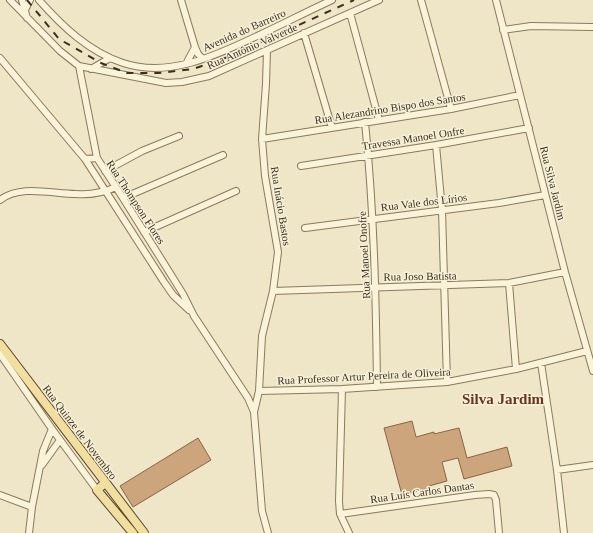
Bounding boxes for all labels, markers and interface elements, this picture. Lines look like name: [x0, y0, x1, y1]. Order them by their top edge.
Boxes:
street label: Avenida do Barreiro: [201, 6, 288, 54]
street label: Rua Antônio Valverde: [205, 21, 299, 71]
street label: Rua Alezandrino Bispo dos Santos: [314, 90, 466, 126]
street label: Travessa Manoel Onfre: [361, 124, 465, 152]
street label: Rua Silva Jardim: [538, 145, 568, 222]
street label: Rua Thompson Flores: [104, 158, 168, 246]
street label: Rua Inácio Bastos: [269, 166, 293, 246]
street label: Rua Vale dos Lírios: [380, 191, 468, 213]
street label: Rua Manoel Onofre: [356, 211, 372, 299]
street label: Rua Joso Batista: [383, 269, 457, 283]
street label: Rua Professor Artur Pereira de Oliveira: [277, 365, 451, 387]
street label: Rua Quinze de Novembro: [41, 382, 120, 482]
district label: Silva Jardim: [462, 391, 545, 407]
street label: Rua Luís Carlos Dantas: [369, 479, 475, 505]

